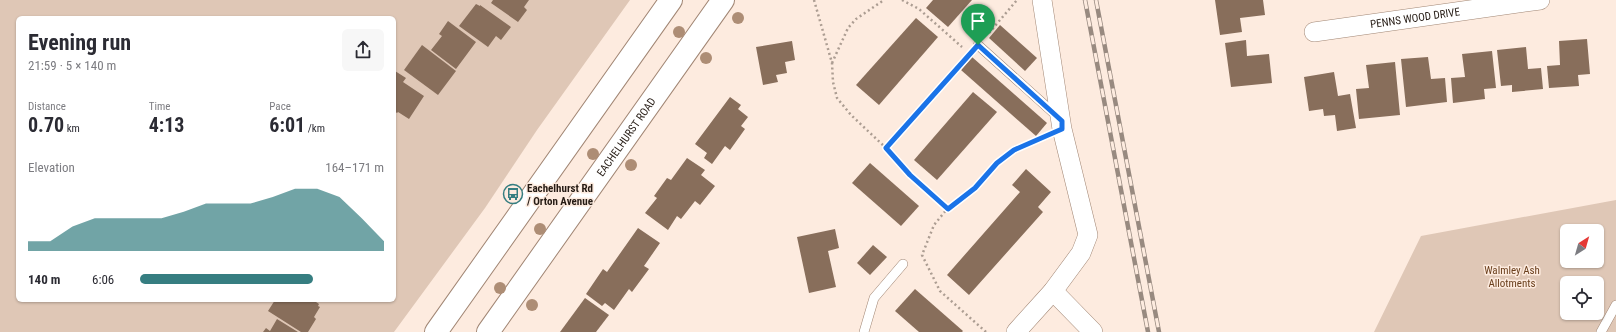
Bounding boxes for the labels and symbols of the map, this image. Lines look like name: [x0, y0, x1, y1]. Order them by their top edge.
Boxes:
pin: [961, 4, 995, 45]
street label: PENNS WOOD DRIVE: [1369, 5, 1461, 30]
street label: EACHELHURST ROAD: [594, 95, 658, 179]
place label: Eachelhurst Rd / Orton Avenue: [527, 182, 593, 208]
bus stop icon: Eachelhurst Rd / Orton Avenue: [502, 183, 524, 205]
north arrow: [1560, 224, 1604, 268]
park label: Walmley Ash Allotments: [1484, 264, 1540, 290]

